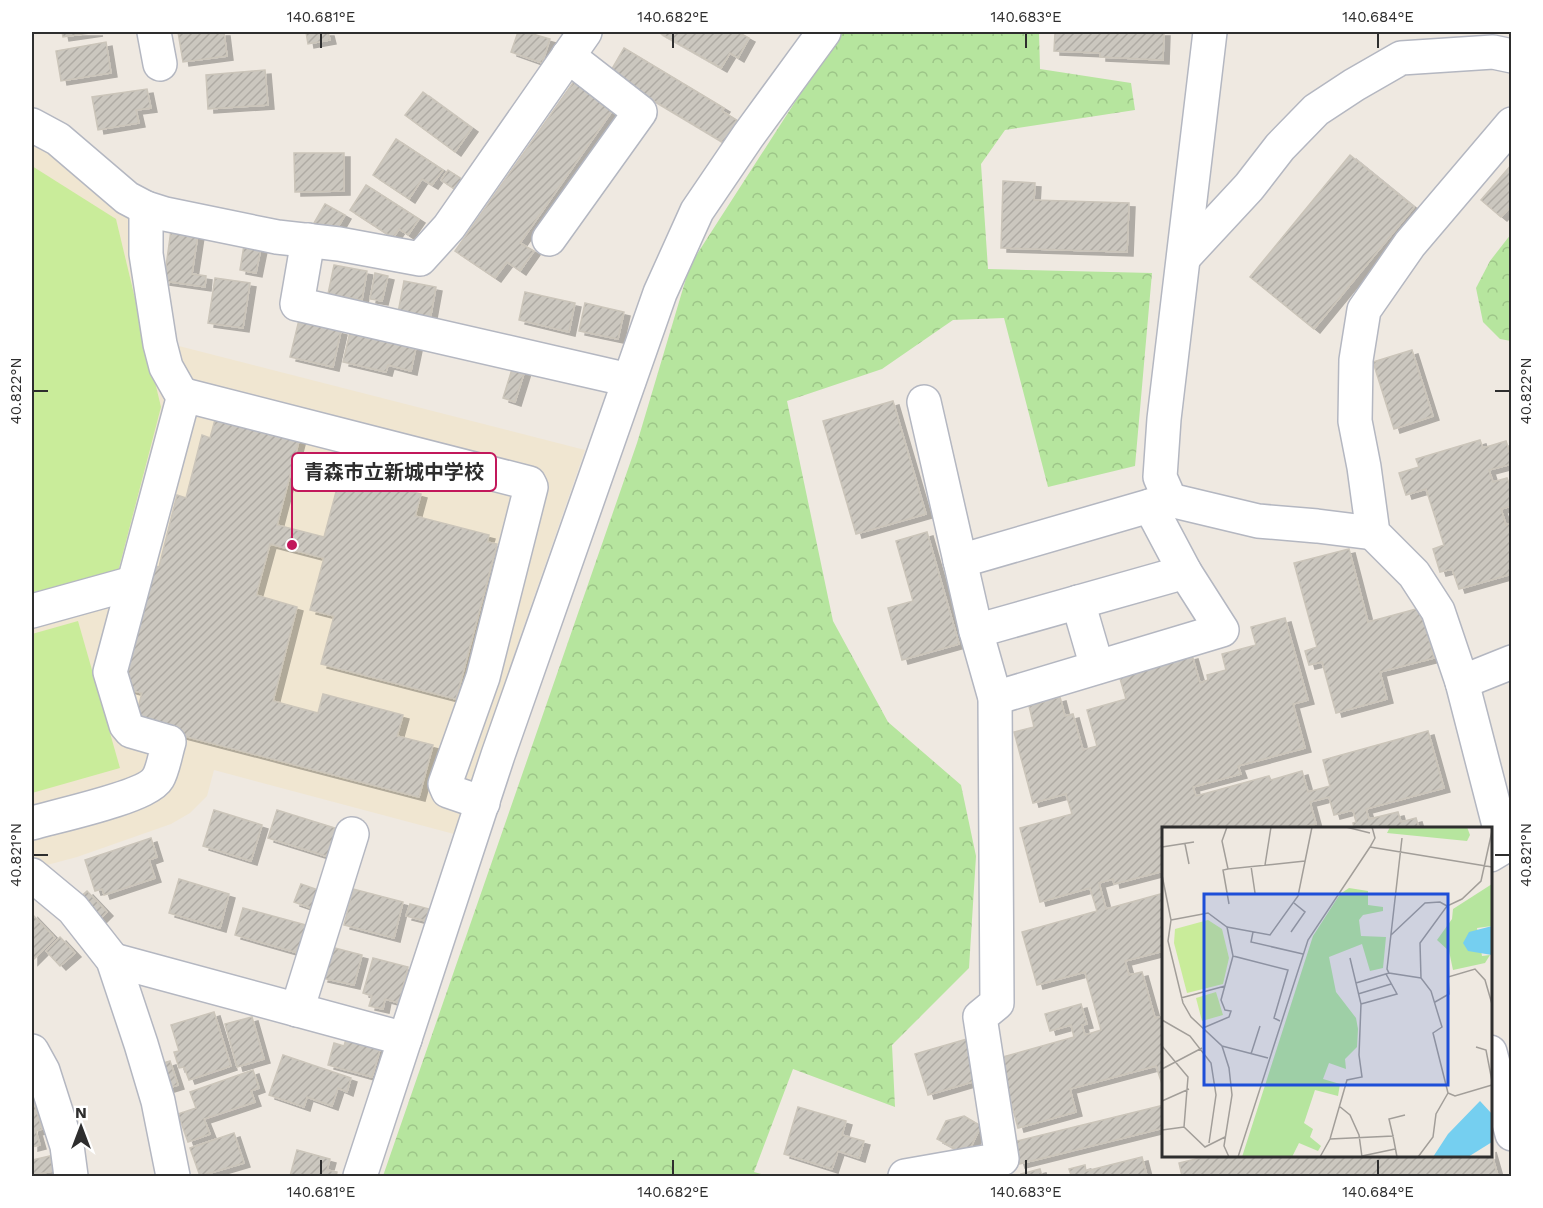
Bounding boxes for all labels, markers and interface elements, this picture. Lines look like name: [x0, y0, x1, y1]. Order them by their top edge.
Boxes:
text: 140.681°E: [287, 8, 355, 26]
text: 140.682°E: [637, 8, 709, 26]
text: 140.683°E: [990, 8, 1062, 26]
text: 140.684°E: [1342, 8, 1414, 26]
text: 40.822°N: [7, 358, 25, 424]
text: 40.822°N: [1517, 358, 1535, 424]
callout: 青森市立新城中学校: [292, 453, 496, 491]
text: 青森市立新城中学校: [304, 460, 484, 484]
text: 40.821°N: [7, 823, 25, 887]
text: 40.821°N: [1517, 823, 1535, 887]
inset map: [1162, 827, 1492, 1157]
north arrow: [51, 1097, 111, 1157]
text: N: [75, 1103, 87, 1122]
text: 140.681°E: [287, 1183, 355, 1201]
text: 140.682°E: [637, 1183, 709, 1201]
text: 140.683°E: [990, 1183, 1062, 1201]
text: 140.684°E: [1342, 1183, 1414, 1201]

